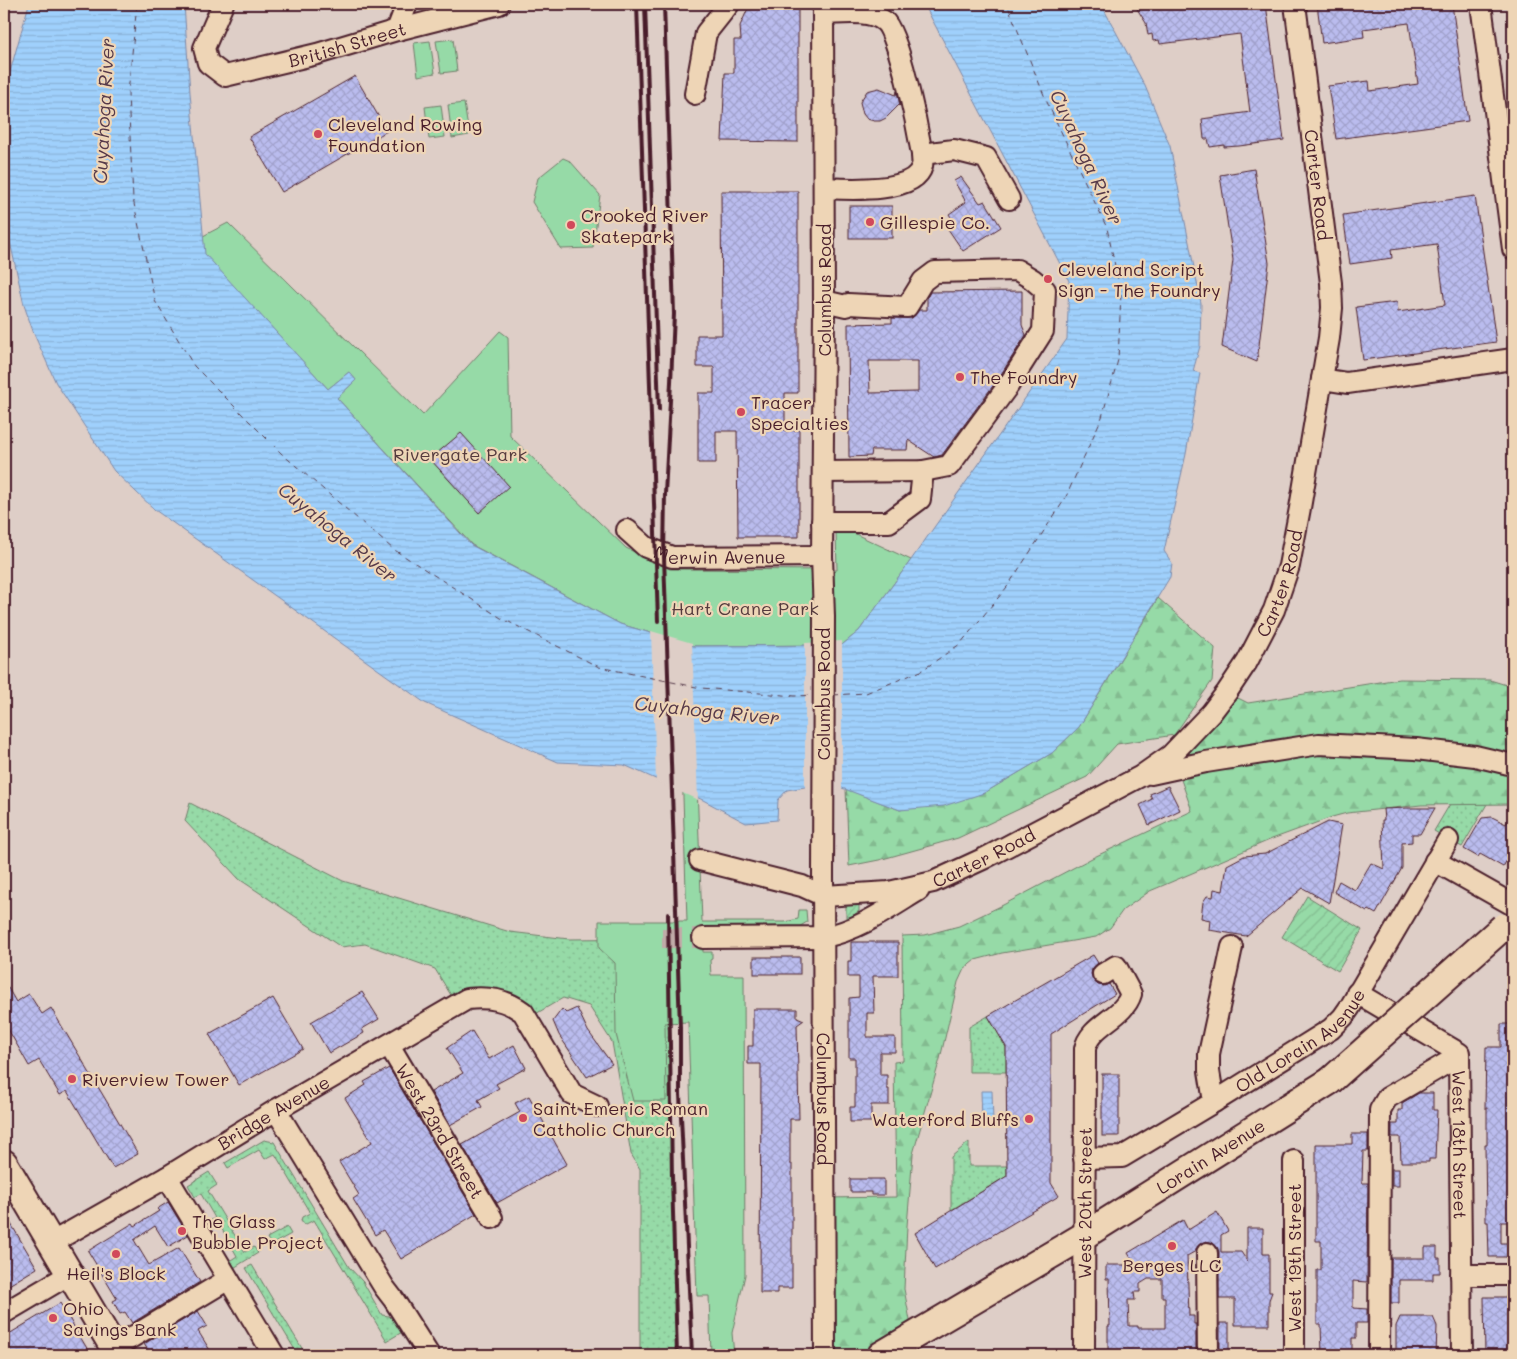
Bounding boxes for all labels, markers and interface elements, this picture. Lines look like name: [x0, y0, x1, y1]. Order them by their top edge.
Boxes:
street label: British Street: [286, 16, 408, 72]
water label: Cuyahoga River: [87, 37, 119, 185]
water label: Cuyahoga River: [1045, 86, 1129, 228]
place label: Cleveland Rowing Foundation: [328, 112, 482, 157]
marker: Cleveland Rowing Foundation: [312, 128, 324, 140]
street label: Carter Road: [1299, 128, 1337, 242]
place label: Crooked River Skatepark: [581, 203, 709, 248]
place label: Gillespie Co.: [880, 210, 990, 234]
marker: Gillespie Co.: [864, 216, 876, 228]
marker: Crooked River Skatepark: [565, 219, 577, 231]
street label: Columbus Road: [812, 224, 836, 356]
place label: Cleveland Script Sign - The Foundry: [1058, 257, 1221, 302]
marker: Cleveland Script Sign - The Foundry: [1042, 273, 1054, 285]
place label: The Foundry: [970, 365, 1077, 389]
marker: The Foundry: [954, 371, 966, 383]
place label: Tracer Specialties: [751, 390, 849, 435]
marker: Tracer Specialties: [735, 406, 747, 418]
park label: Rivergate Park: [393, 442, 527, 466]
water label: Cuyahoga River: [273, 476, 403, 588]
street label: Carter Road: [1250, 528, 1308, 641]
street label: Merwin Avenue: [650, 539, 786, 569]
park label: Hart Crane Park: [671, 596, 819, 620]
street label: Columbus Road: [811, 628, 835, 760]
water label: Cuyahoga River: [633, 690, 781, 730]
street label: Carter Road: [928, 822, 1039, 893]
street label: Old Lorain Avenue: [1230, 984, 1370, 1098]
street label: Columbus Road: [812, 1032, 836, 1166]
street label: West 23rd Street: [391, 1059, 490, 1203]
place label: Riverview Tower: [82, 1067, 230, 1091]
street label: Bridge Avenue: [213, 1069, 334, 1155]
street label: West 18th Street: [1447, 1070, 1473, 1220]
marker: Riverview Tower: [66, 1073, 78, 1085]
place label: Saint Emeric Roman Catholic Church: [533, 1096, 708, 1141]
place label: Waterford Bluffs: [872, 1107, 1019, 1131]
marker: Saint Emeric Roman Catholic Church: [517, 1112, 529, 1124]
marker: Waterford Bluffs: [1023, 1113, 1035, 1125]
street label: Lorain Avenue: [1152, 1113, 1269, 1199]
street label: West 20th Street: [1072, 1127, 1097, 1279]
street label: West 19th Street: [1282, 1183, 1306, 1333]
place label: The Glass Bubble Project: [192, 1209, 324, 1254]
marker: The Glass Bubble Project: [176, 1225, 188, 1237]
marker: Berges LLC: [1166, 1240, 1178, 1252]
marker: Heil's Block: [110, 1248, 122, 1260]
place label: Berges LLC: [1122, 1253, 1222, 1277]
place label: Heil's Block: [67, 1261, 166, 1285]
place label: Ohio Savings Bank: [63, 1296, 176, 1341]
marker: Ohio Savings Bank: [47, 1312, 59, 1324]

